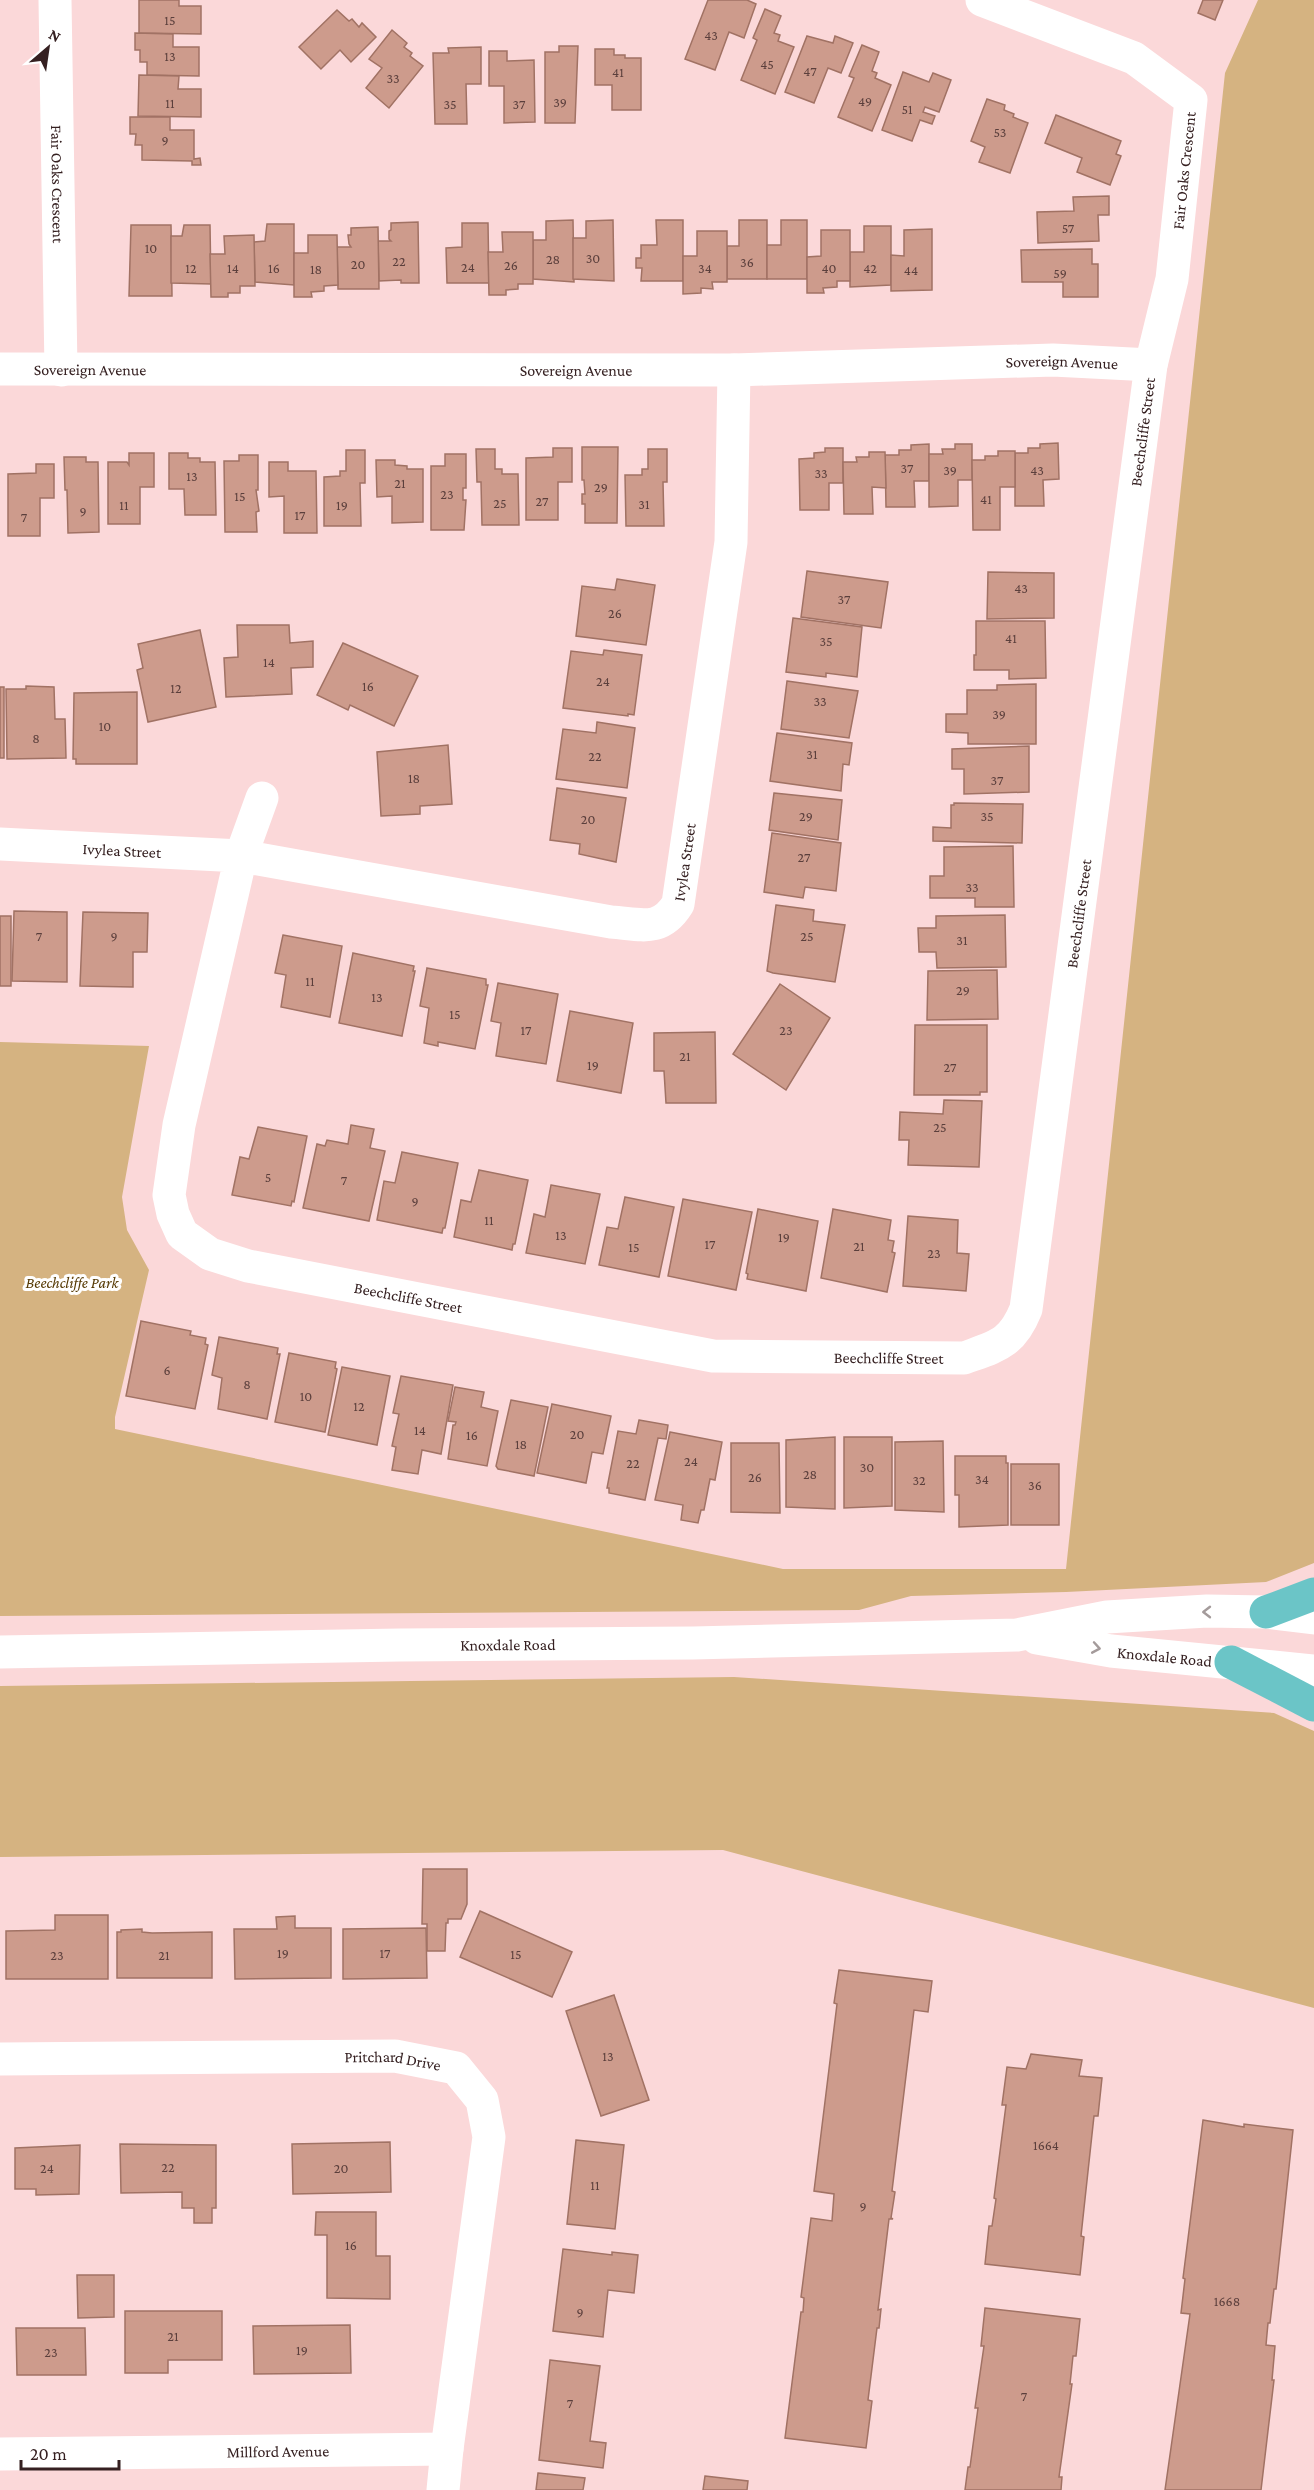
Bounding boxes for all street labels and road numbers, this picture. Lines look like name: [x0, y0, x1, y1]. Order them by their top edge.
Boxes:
street label: Fair Oaks Crescent: [1169, 110, 1198, 230]
street label: Fair Oaks Crescent: [49, 125, 67, 244]
street label: Sovereign Avenue: [1005, 351, 1119, 372]
street label: Sovereign Avenue: [34, 361, 146, 379]
street label: Sovereign Avenue: [520, 361, 632, 379]
street label: Beechcliffe Street: [1127, 376, 1158, 487]
street label: Ivylea Street: [670, 821, 698, 902]
street label: Ivylea Street: [82, 840, 162, 861]
street label: Beechcliffe Street: [1063, 857, 1094, 969]
street label: Beechcliffe Street: [353, 1278, 465, 1316]
street label: Beechcliffe Street: [834, 1348, 944, 1366]
street label: Knoxdale Road: [460, 1635, 556, 1653]
street label: Knoxdale Road: [1116, 1643, 1213, 1669]
street label: Pritchard Drive: [344, 2047, 442, 2073]
street label: Millford Avenue: [227, 2442, 329, 2460]

